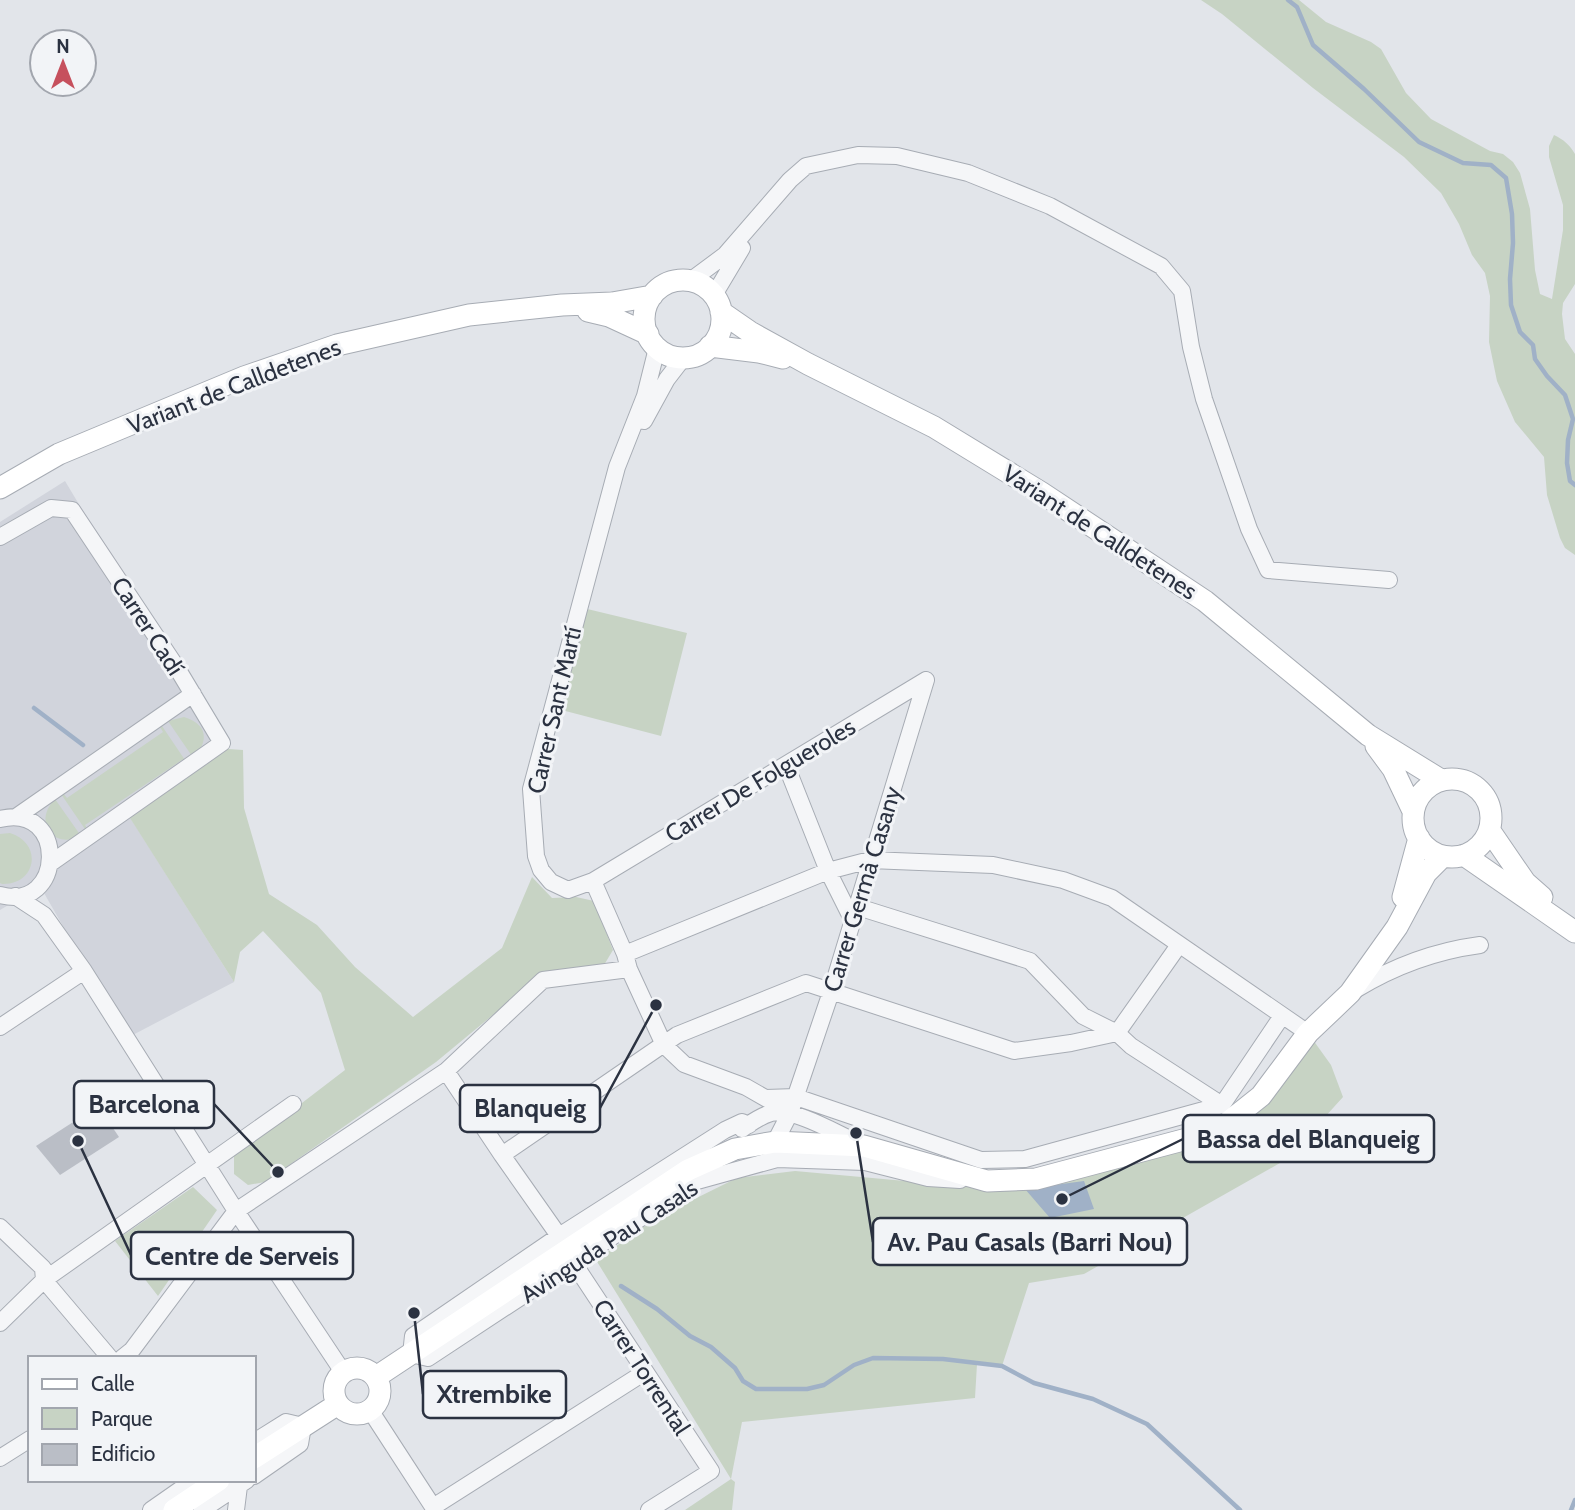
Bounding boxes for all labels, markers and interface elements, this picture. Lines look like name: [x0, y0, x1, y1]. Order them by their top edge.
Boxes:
north arrow: [28, 28, 98, 98]
text: N: [56, 35, 70, 58]
street label: Variant de Calldetenes: [123, 332, 345, 440]
street label: Variant de Calldetenes: [997, 458, 1203, 606]
street label: Carrer Cadí: [106, 571, 190, 681]
street label: Carrer Sant Martí: [521, 624, 587, 796]
street label: Carrer De Folgueroles: [660, 712, 860, 848]
street label: Carrer Germà Casany: [817, 783, 907, 995]
callout: Barcelona: [74, 1081, 214, 1128]
callout: Blanqueig: [460, 1085, 600, 1132]
text: Barcelona: [88, 1088, 200, 1120]
text: Blanqueig: [474, 1092, 586, 1124]
callout: Bassa del Blanqueig: [1183, 1115, 1434, 1162]
text: Bassa del Blanqueig: [1196, 1123, 1420, 1155]
street label: Avinguda Pau Casals: [515, 1173, 703, 1309]
callout: Av. Pau Casals (Barri Nou): [873, 1218, 1187, 1265]
text: Av. Pau Casals (Barri Nou): [887, 1226, 1173, 1258]
callout: Centre de Serveis: [131, 1232, 353, 1279]
text: Centre de Serveis: [145, 1240, 339, 1272]
street label: Carrer Torrental: [587, 1294, 697, 1441]
legend: [28, 1356, 256, 1482]
text: Calle: [91, 1371, 135, 1396]
callout: Xtrembike: [423, 1371, 566, 1418]
text: Xtrembike: [435, 1378, 552, 1410]
text: Parque: [91, 1406, 153, 1431]
text: Edificio: [91, 1441, 155, 1466]

